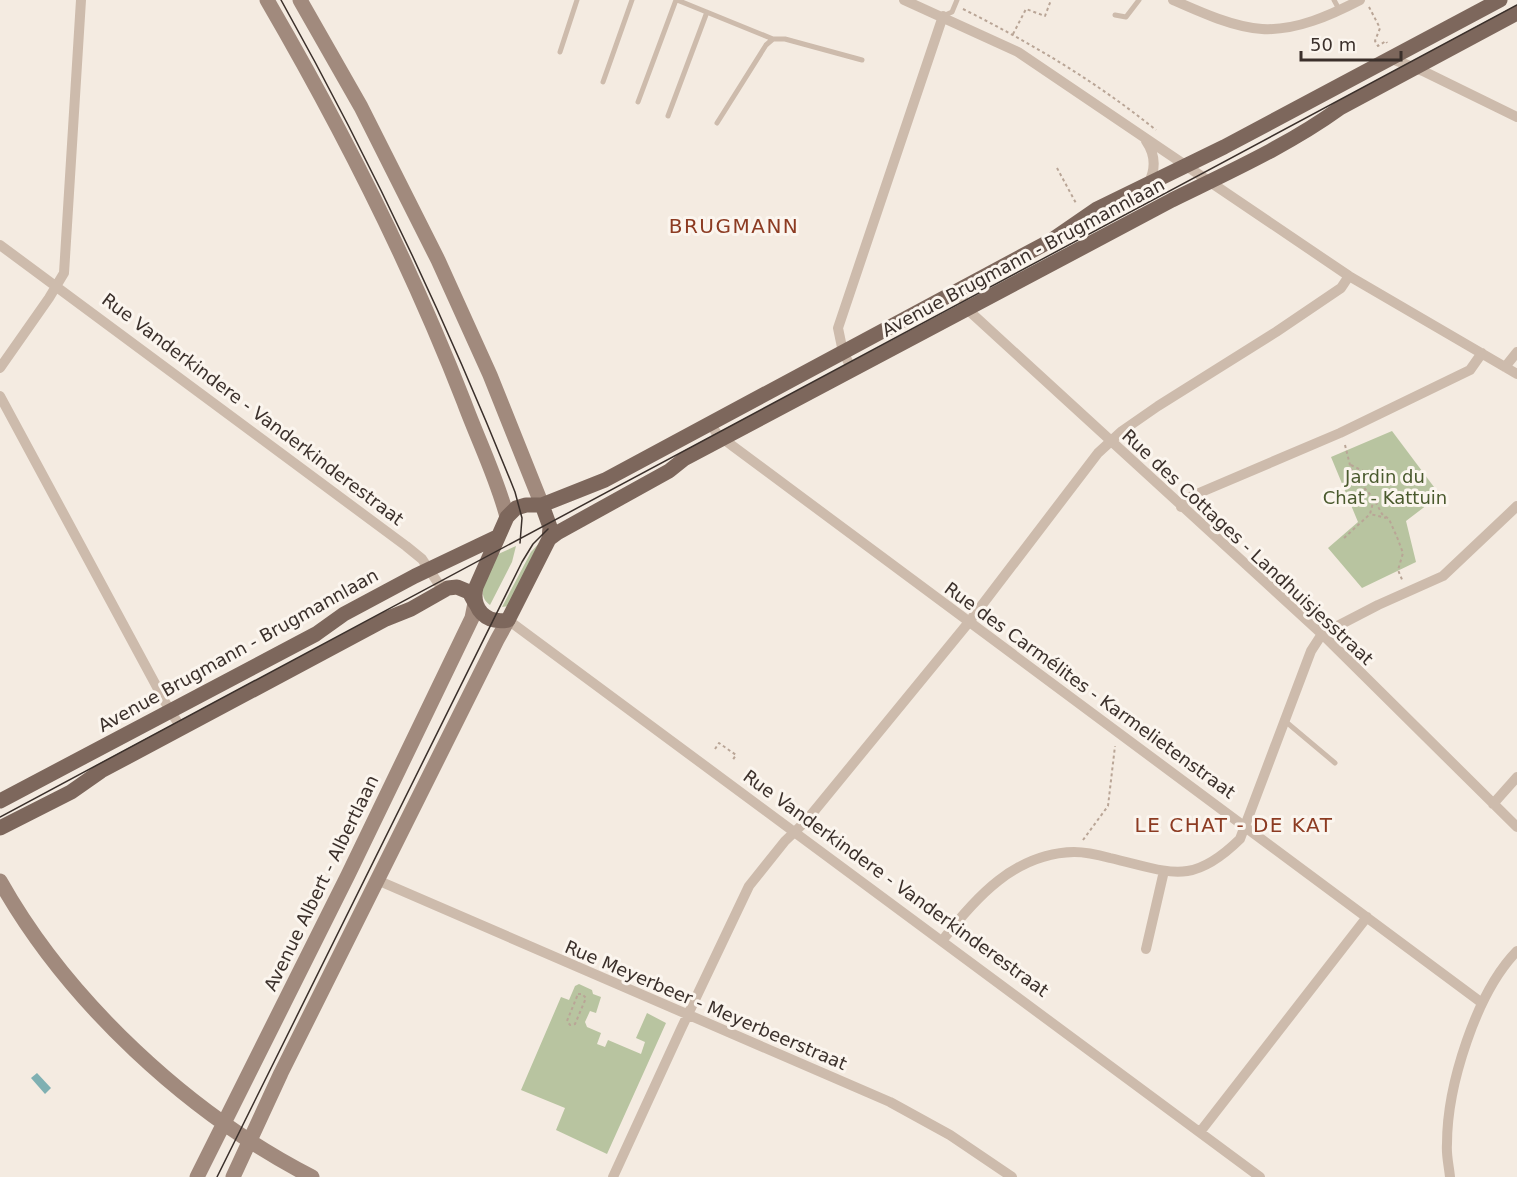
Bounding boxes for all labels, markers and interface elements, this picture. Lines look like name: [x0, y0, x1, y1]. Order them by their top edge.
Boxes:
scale bar: [1301, 24, 1402, 62]
text: 50 m: [1310, 34, 1356, 55]
street label: Avenue Brugmann - Brugmannlaan: [878, 173, 1168, 341]
district label: BRUGMANN: [669, 214, 799, 238]
street label: Rue Vanderkindere - Vanderkinderestraat: [98, 289, 408, 529]
street label: Rue des Cottages - Landhuisjesstraat: [1118, 425, 1378, 669]
park label: Jardin du Chat - Kattuin: [1323, 466, 1447, 508]
street label: Avenue Brugmann - Brugmannlaan: [94, 564, 382, 736]
street label: Rue des Carmélites - Karmelietenstraat: [941, 577, 1239, 803]
street label: Rue Vanderkindere - Vanderkinderestraat: [739, 765, 1053, 1001]
street label: Avenue Albert - Albertlaan: [259, 772, 383, 994]
district label: LE CHAT - DE KAT: [1135, 813, 1333, 837]
street label: Rue Meyerbeer - Meyerbeerstraat: [562, 936, 850, 1074]

